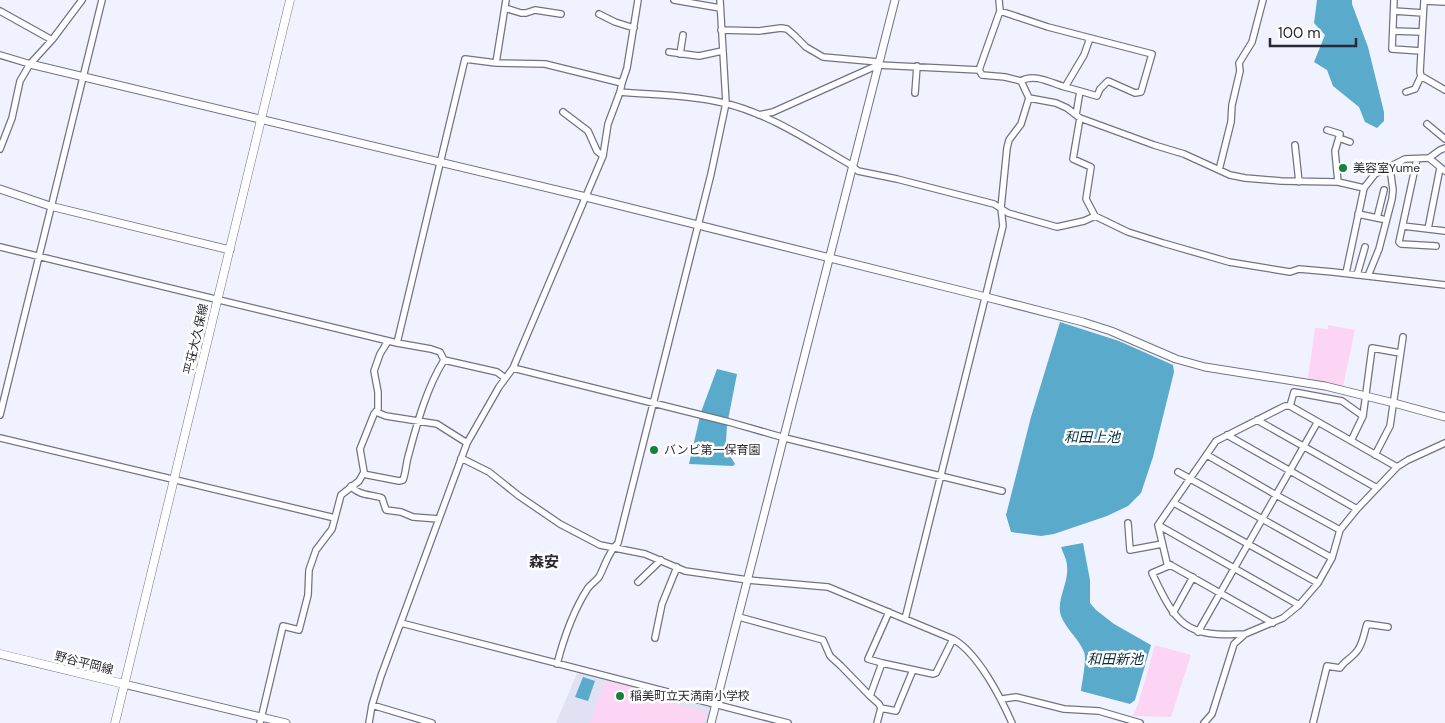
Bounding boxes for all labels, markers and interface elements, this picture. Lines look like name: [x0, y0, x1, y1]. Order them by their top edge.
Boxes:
scale bar: [1270, 15, 1356, 47]
text: 100 m: [1278, 23, 1321, 43]
place label: 美容室Yume: [1353, 160, 1420, 176]
marker: 美容室Yume: [1337, 162, 1349, 174]
street label: 平荘大久保線: [180, 302, 212, 376]
water label: 和田上池: [1064, 428, 1122, 446]
place label: バンビ第一保育園: [664, 442, 761, 458]
marker: バンビ第一保育園: [648, 444, 660, 456]
district label: 森安: [529, 552, 559, 572]
street label: 野谷平岡線: [53, 648, 115, 678]
water label: 和田新池: [1087, 650, 1145, 668]
place label: 稲美町立天満南小学校: [630, 688, 750, 704]
marker: 稲美町立天満南小学校: [614, 690, 626, 702]

